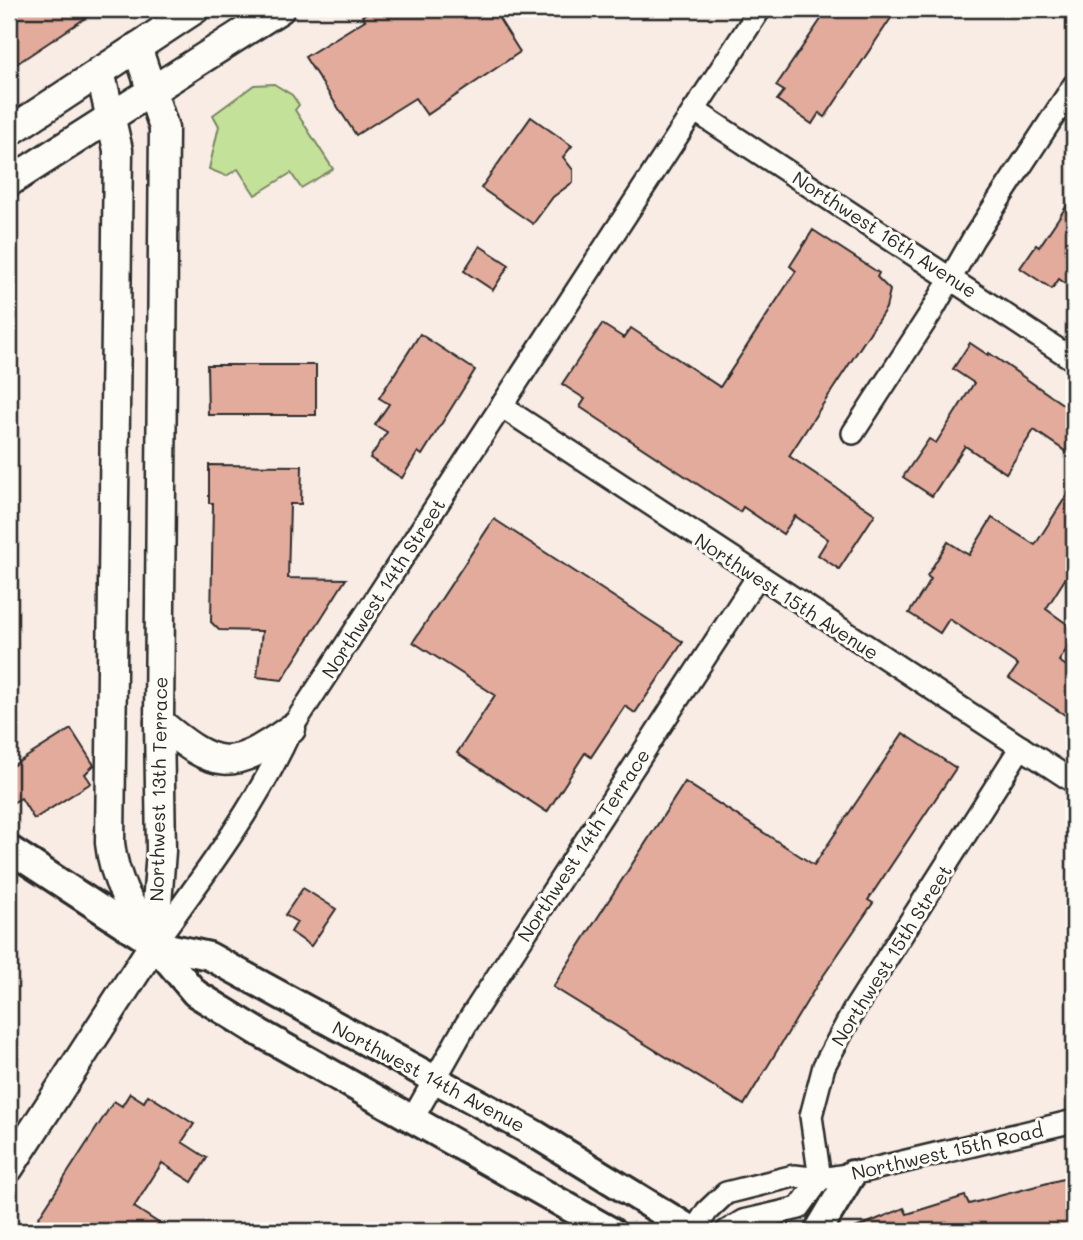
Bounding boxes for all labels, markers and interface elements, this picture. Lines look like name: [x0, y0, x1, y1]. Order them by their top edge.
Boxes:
street label: Northwest 16th Avenue: [788, 165, 982, 303]
street label: Northwest 14th Street: [315, 493, 451, 683]
street label: Northwest 15th Avenue: [690, 527, 884, 665]
street label: Northwest 13th Terrace: [144, 676, 172, 902]
street label: Northwest 14th Terrace: [511, 744, 655, 946]
street label: Northwest 15th Street: [825, 860, 957, 1050]
street label: Northwest 14th Avenue: [328, 1015, 530, 1137]
street label: Northwest 15th Road: [849, 1117, 1045, 1185]

